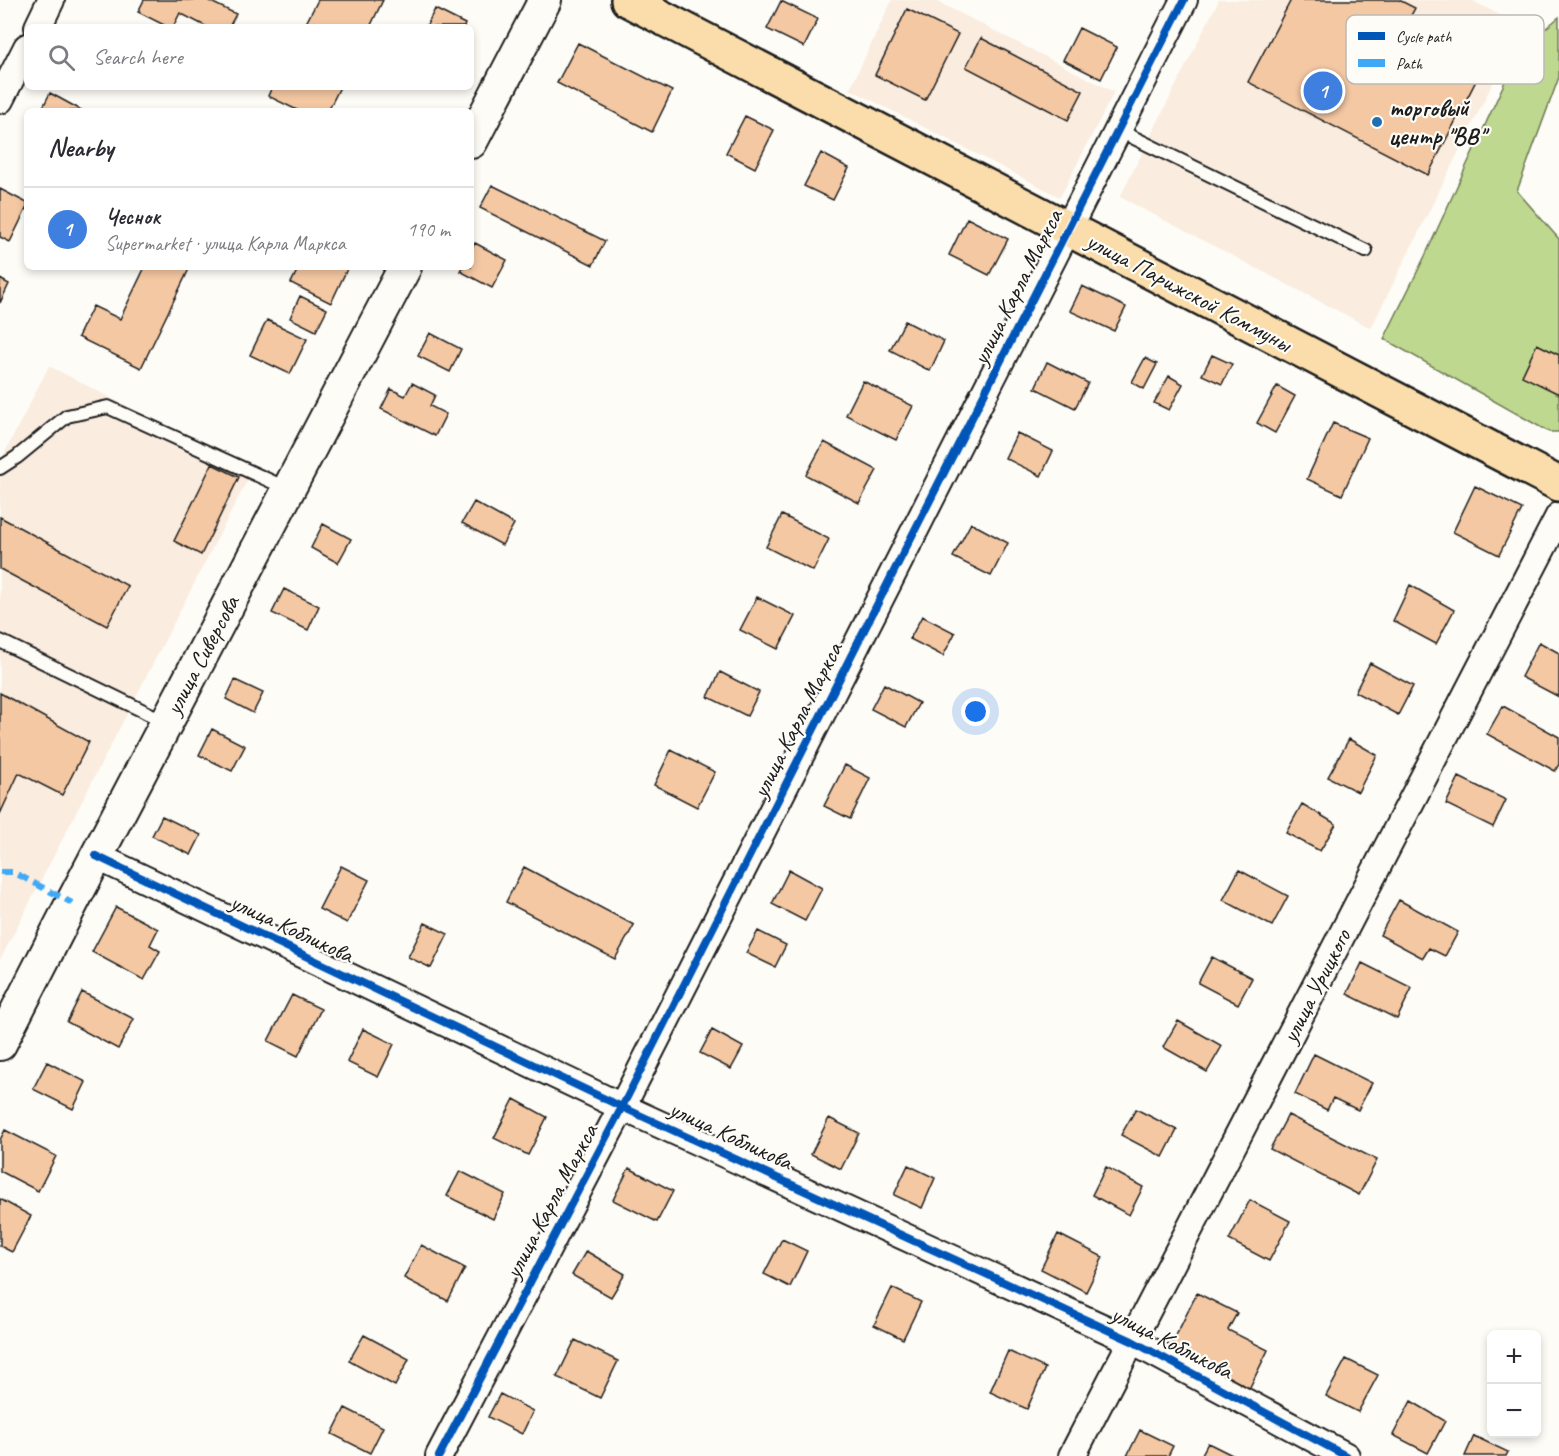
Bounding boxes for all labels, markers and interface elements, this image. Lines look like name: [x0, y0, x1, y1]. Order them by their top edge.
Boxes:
legend: [1346, 15, 1544, 84]
search box: [24, 24, 474, 90]
text: Cycle path: [1396, 27, 1452, 47]
icon: search: [45, 41, 78, 74]
text: Search here: [93, 43, 183, 71]
text: Path: [1396, 54, 1423, 74]
pin: 1: [1304, 68, 1342, 113]
place label: торговый центр "ВВ": [1389, 93, 1490, 151]
marker: торговый центр "ВВ": [1370, 115, 1384, 129]
text: Nearby: [48, 131, 113, 164]
text: Чеснок: [105, 203, 160, 231]
street label: улица Карла Маркса: [964, 203, 1070, 371]
text: 1: [63, 217, 72, 242]
text: 190 m: [407, 217, 450, 242]
street label: улица Парижской Коммуны: [1080, 224, 1299, 360]
text: Supermarket · улица Карла Маркса: [105, 231, 345, 256]
street label: улица Сиверсова: [157, 589, 247, 721]
street label: улица Карла Маркса: [744, 636, 850, 804]
your location: [961, 697, 990, 726]
street label: улица Кобликова: [224, 886, 360, 970]
street label: улица Урицкого: [1274, 923, 1358, 1050]
street label: улица Кобликова: [663, 1093, 799, 1177]
street label: улица Карла Маркса: [497, 1117, 605, 1285]
street label: улица Кобликова: [1104, 1298, 1239, 1386]
map controls: [1487, 1330, 1541, 1438]
button: +: [1487, 1330, 1541, 1384]
button: −: [1487, 1384, 1541, 1438]

